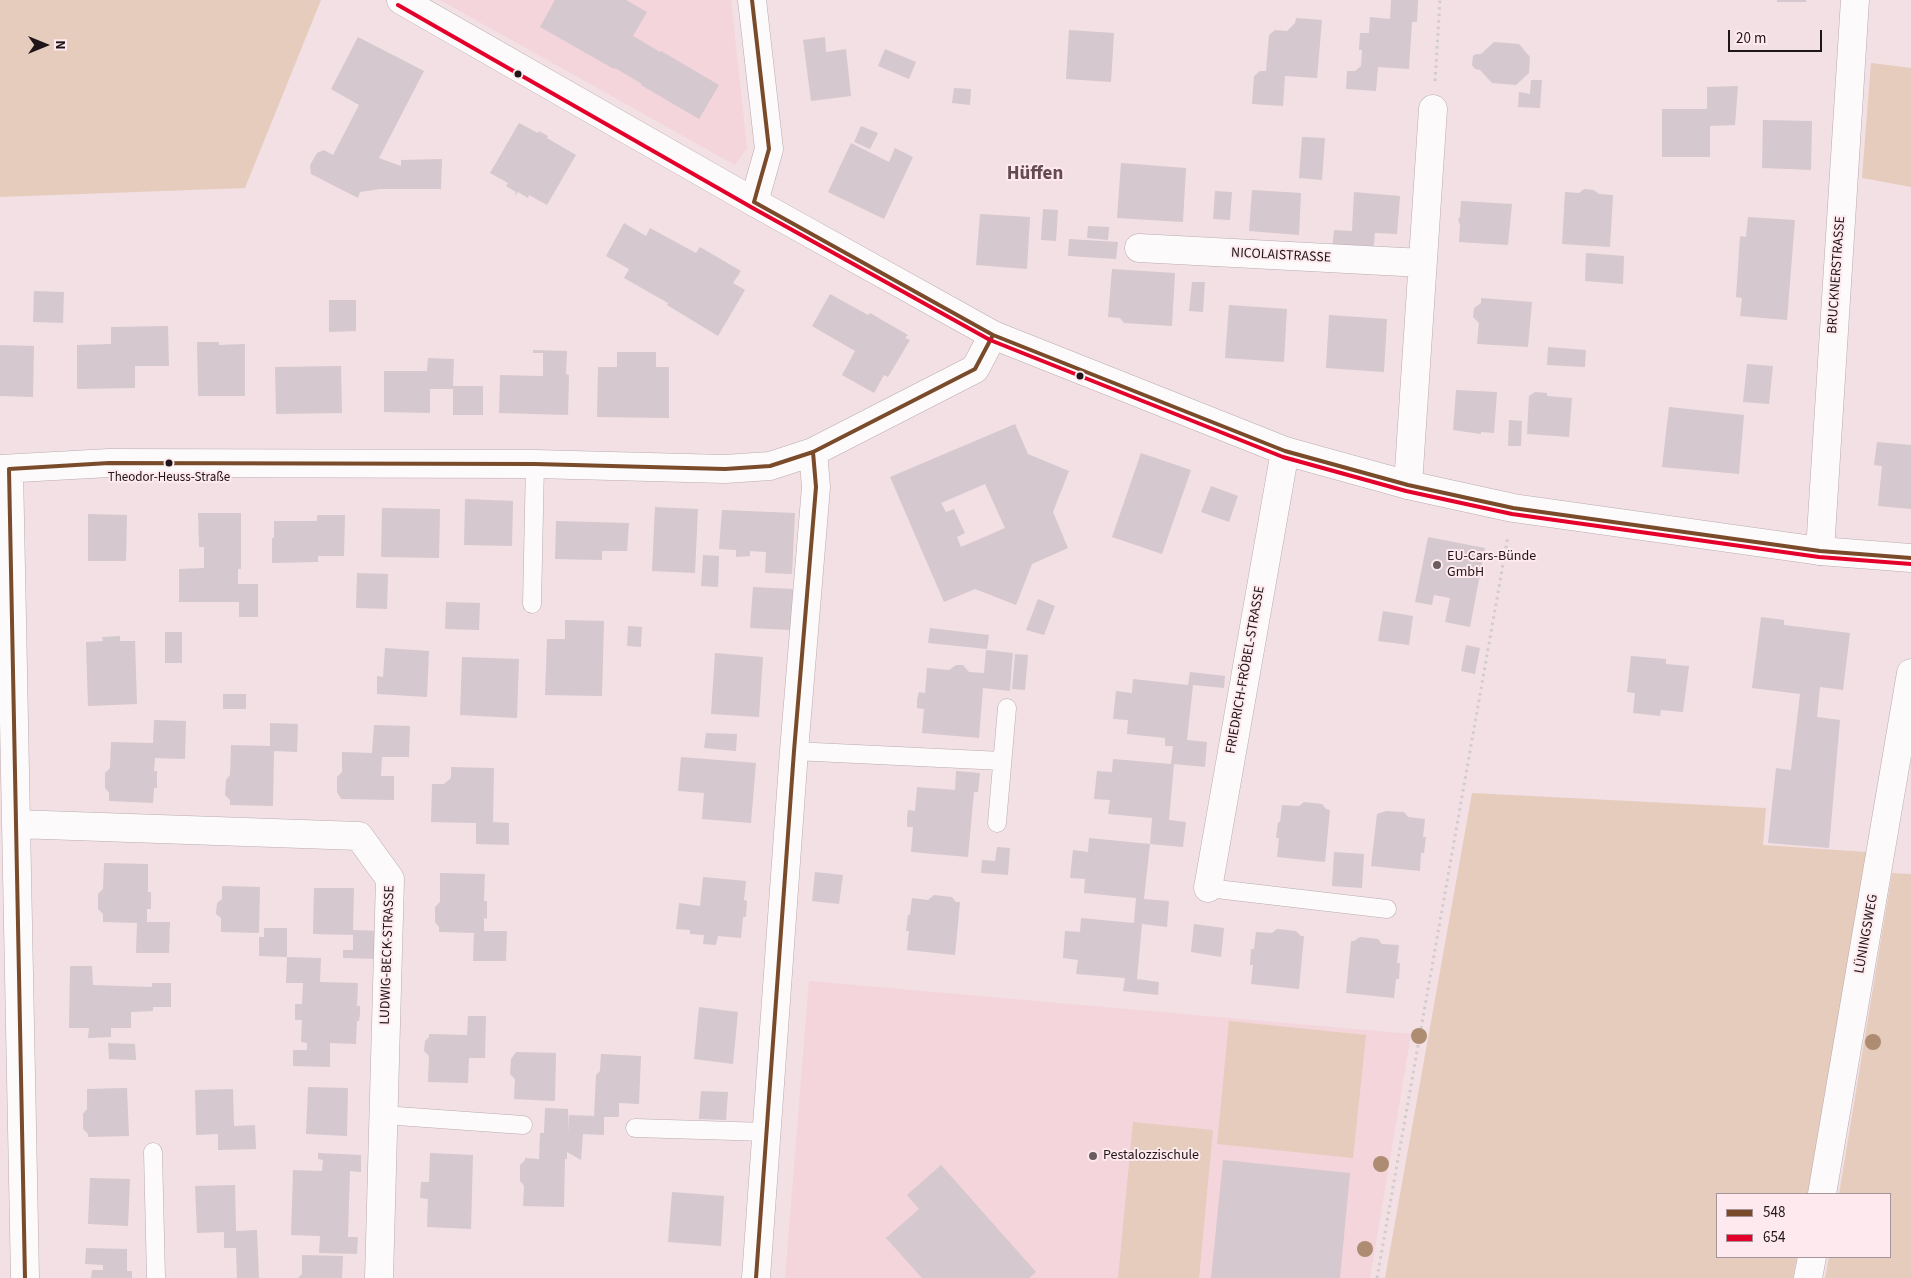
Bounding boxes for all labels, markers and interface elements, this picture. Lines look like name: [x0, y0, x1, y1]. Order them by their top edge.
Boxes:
north arrow: [20, 20, 70, 70]
scale bar: [1731, 20, 1825, 52]
text: 20 m: [1736, 28, 1766, 49]
text: N: [50, 40, 70, 50]
unlabelled marker: [513, 69, 523, 79]
district label: Hüffen: [1007, 164, 1063, 186]
street label: BRUCKNERSTRASSE: [1825, 216, 1849, 334]
street label: NICOLAISTRASSE: [1231, 245, 1331, 267]
unlabelled marker: [1075, 371, 1085, 381]
marker: Theodor-Heuss-Straße: [164, 458, 174, 468]
place label: Theodor-Heuss-Straße: [108, 470, 230, 486]
place label: EU-Cars-Bünde GmbH: [1447, 549, 1536, 582]
marker: EU-Cars-Bünde GmbH: [1431, 559, 1443, 571]
street label: FRIEDRICH-FRÖBEL-STRASSE: [1223, 585, 1269, 755]
street label: LUDWIG-BECK-STRASSE: [377, 885, 399, 1025]
street label: LÜNINGSWEG: [1852, 893, 1882, 975]
place label: Pestalozzischule: [1103, 1148, 1199, 1164]
marker: Pestalozzischule: [1087, 1150, 1099, 1162]
legend: [1716, 1193, 1891, 1258]
text: 548: [1763, 1202, 1785, 1223]
text: 654: [1763, 1227, 1785, 1248]

